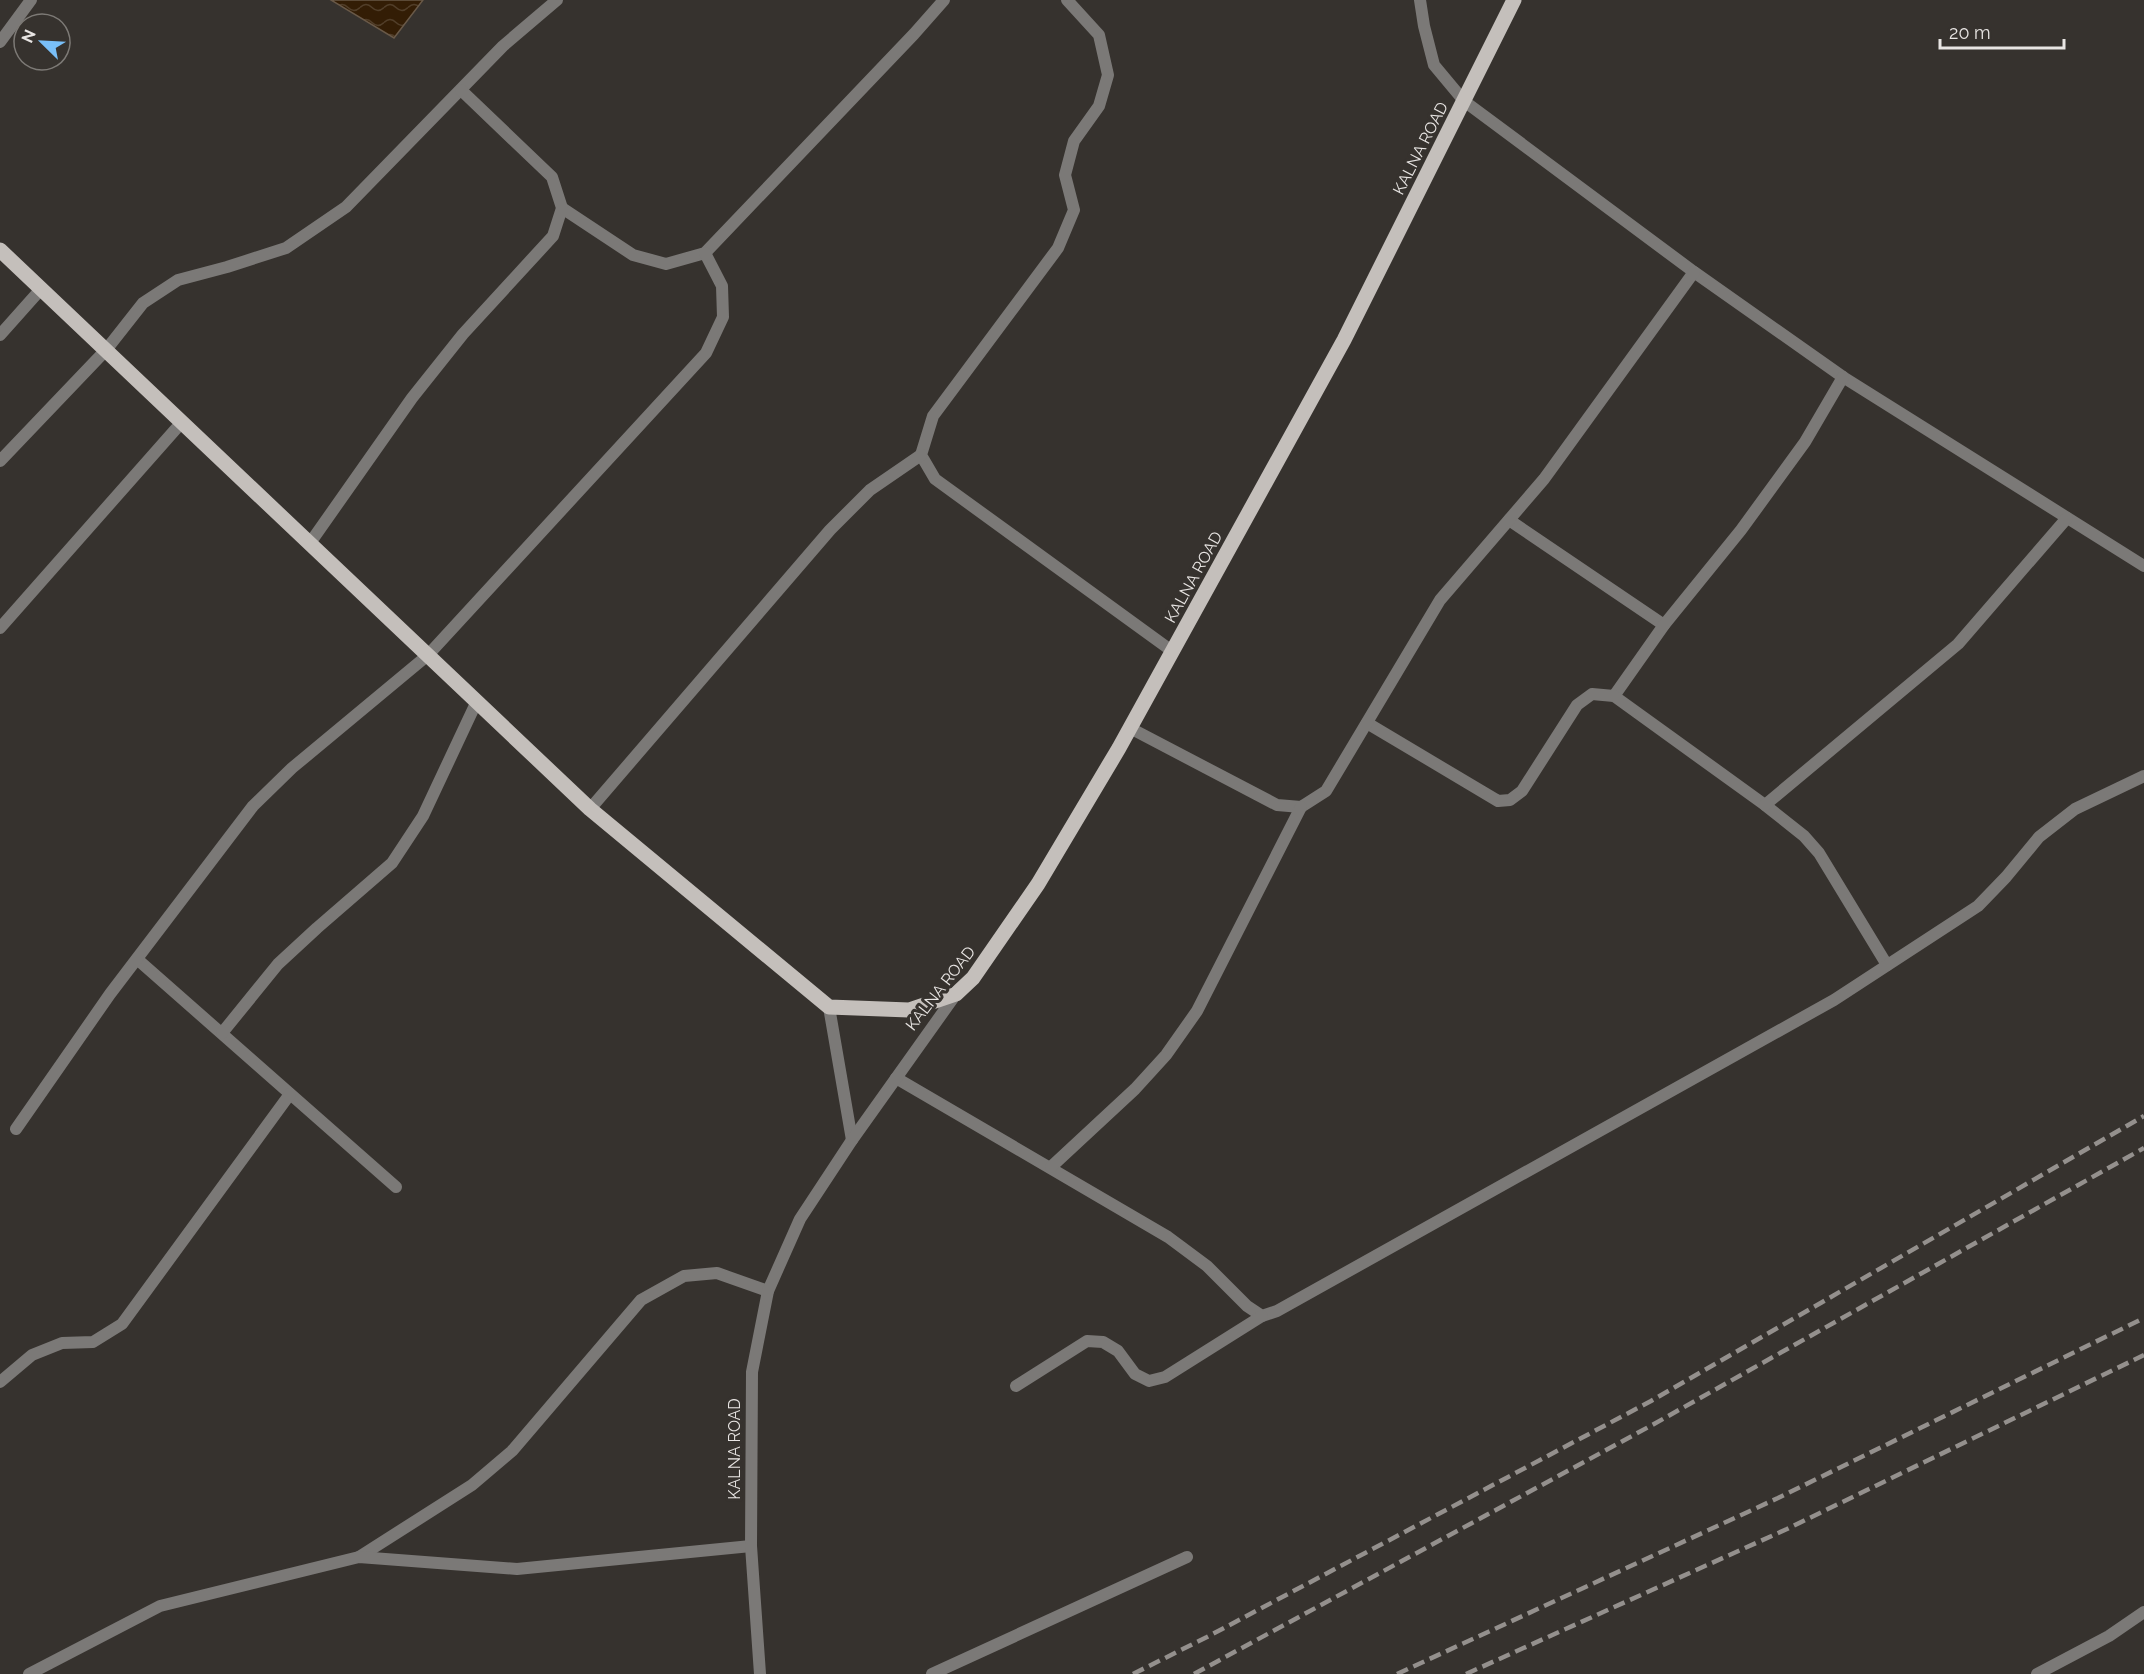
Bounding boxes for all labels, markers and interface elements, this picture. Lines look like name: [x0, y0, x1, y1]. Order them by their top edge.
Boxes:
north arrow: [12, 12, 72, 72]
scale bar: [1940, 12, 2064, 50]
text: 20 m: [1949, 22, 1991, 43]
text: N: [18, 27, 40, 46]
street label: KALNA ROAD: [1389, 99, 1452, 198]
street label: KALNA ROAD: [1161, 528, 1226, 626]
street label: KALNA ROAD: [902, 942, 979, 1034]
street label: KALNA ROAD: [725, 1398, 744, 1500]

